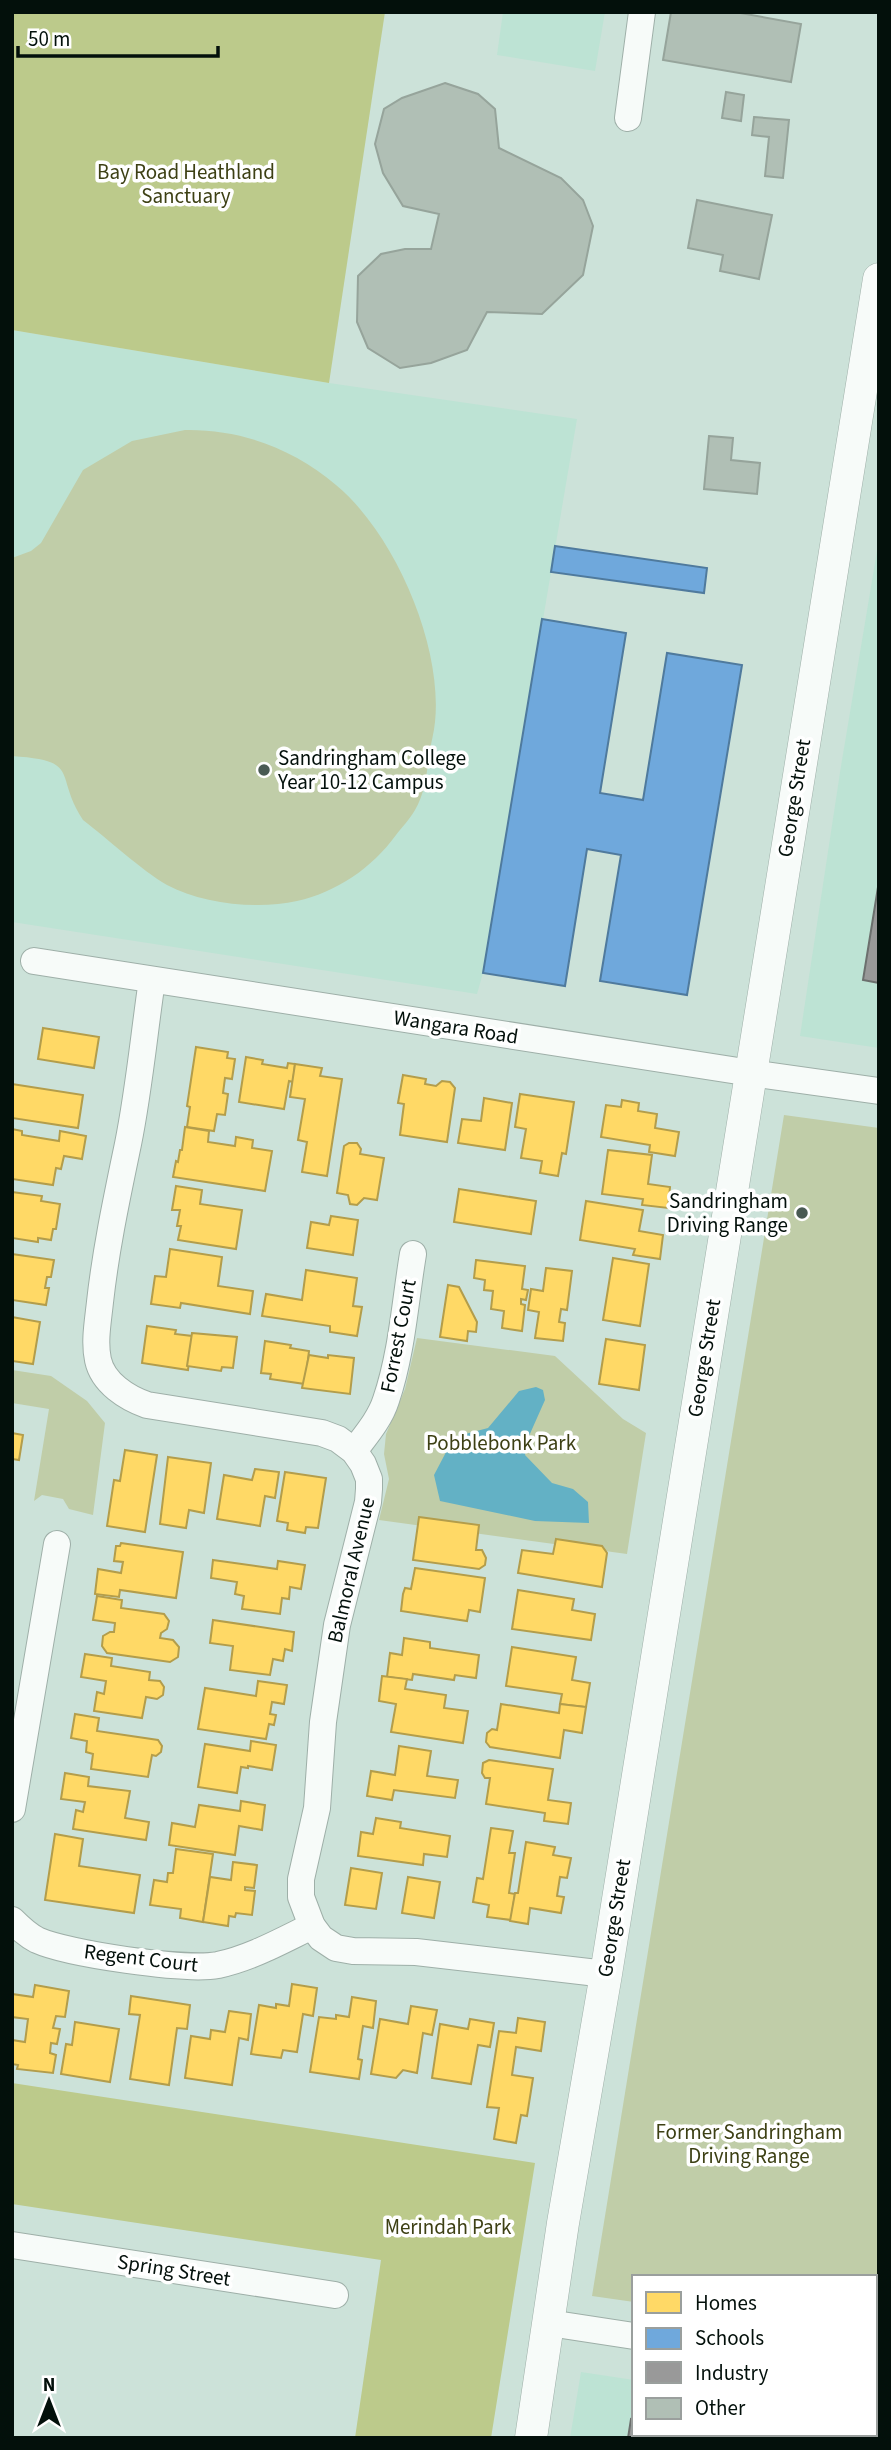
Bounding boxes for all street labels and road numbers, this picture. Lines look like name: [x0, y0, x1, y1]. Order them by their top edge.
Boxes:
street label: George Street: [770, 737, 818, 859]
street label: Wangara Road: [392, 1002, 520, 1052]
street label: Forrest Court: [372, 1277, 424, 1395]
street label: George Street: [680, 1297, 728, 1419]
street label: Balmoral Avenue: [320, 1494, 382, 1646]
street label: George Street: [590, 1857, 638, 1979]
street label: Regent Court: [82, 1936, 200, 1980]
street label: Spring Street: [115, 2246, 233, 2294]

